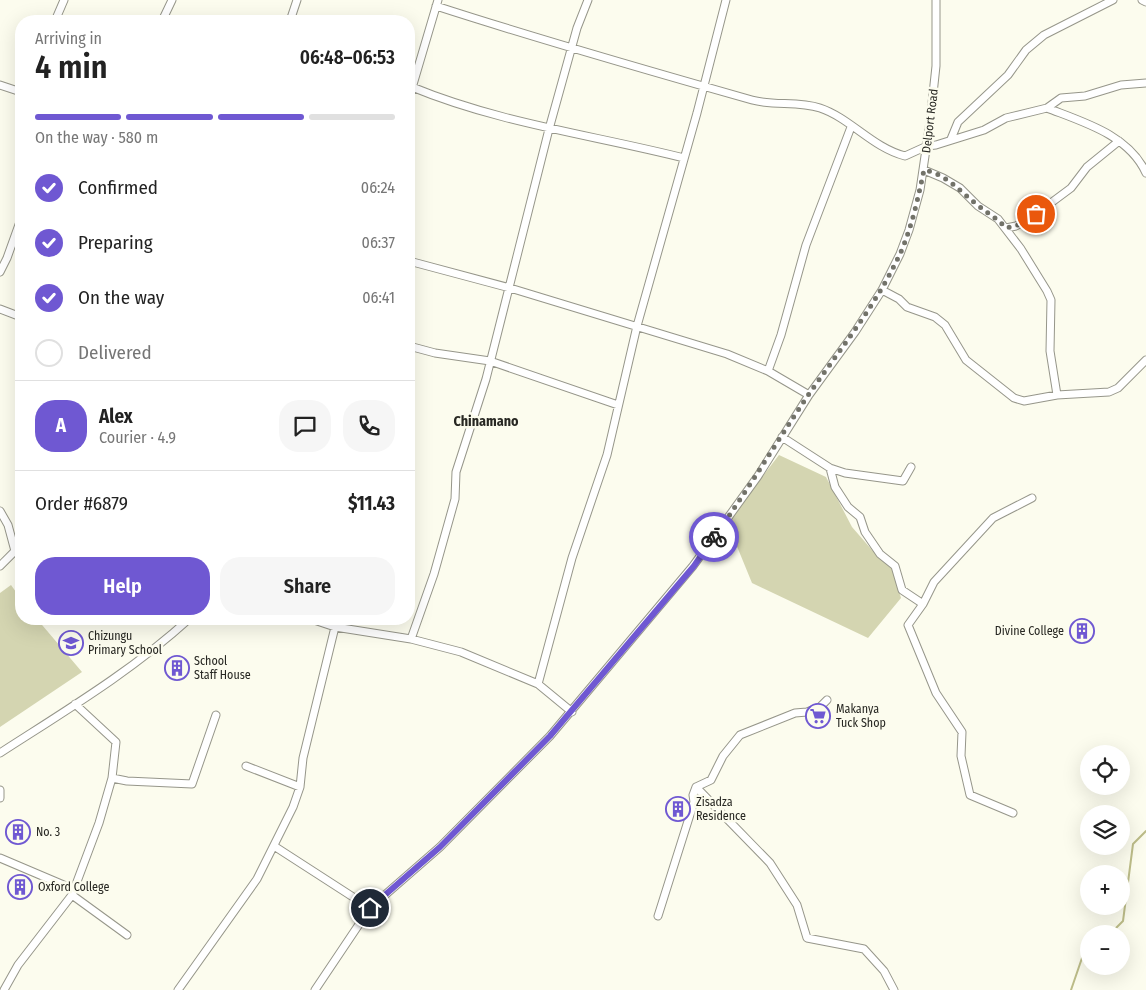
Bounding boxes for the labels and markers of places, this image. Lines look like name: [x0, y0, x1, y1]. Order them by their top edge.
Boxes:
pin: [1015, 193, 1057, 235]
building icon: Divine College: [1069, 618, 1095, 644]
place label: Divine College: [995, 624, 1064, 638]
place label: Chizungu Primary School: [88, 629, 162, 657]
school or university icon: Chizungu Primary School: [58, 630, 84, 656]
place label: School Staff House: [194, 654, 251, 682]
building icon: School Staff House: [164, 655, 190, 681]
place label: Makanya Tuck Shop: [836, 702, 886, 730]
supermarket icon: Makanya Tuck Shop: [805, 703, 831, 729]
place label: Zisadza Residence: [696, 795, 746, 823]
building icon: Zisadza Residence: [665, 796, 691, 822]
building icon: No. 3: [5, 819, 31, 845]
place label: No. 3: [36, 825, 60, 839]
building icon: Oxford College: [7, 874, 33, 900]
place label: Oxford College: [38, 880, 109, 894]
pin: [349, 887, 391, 929]

